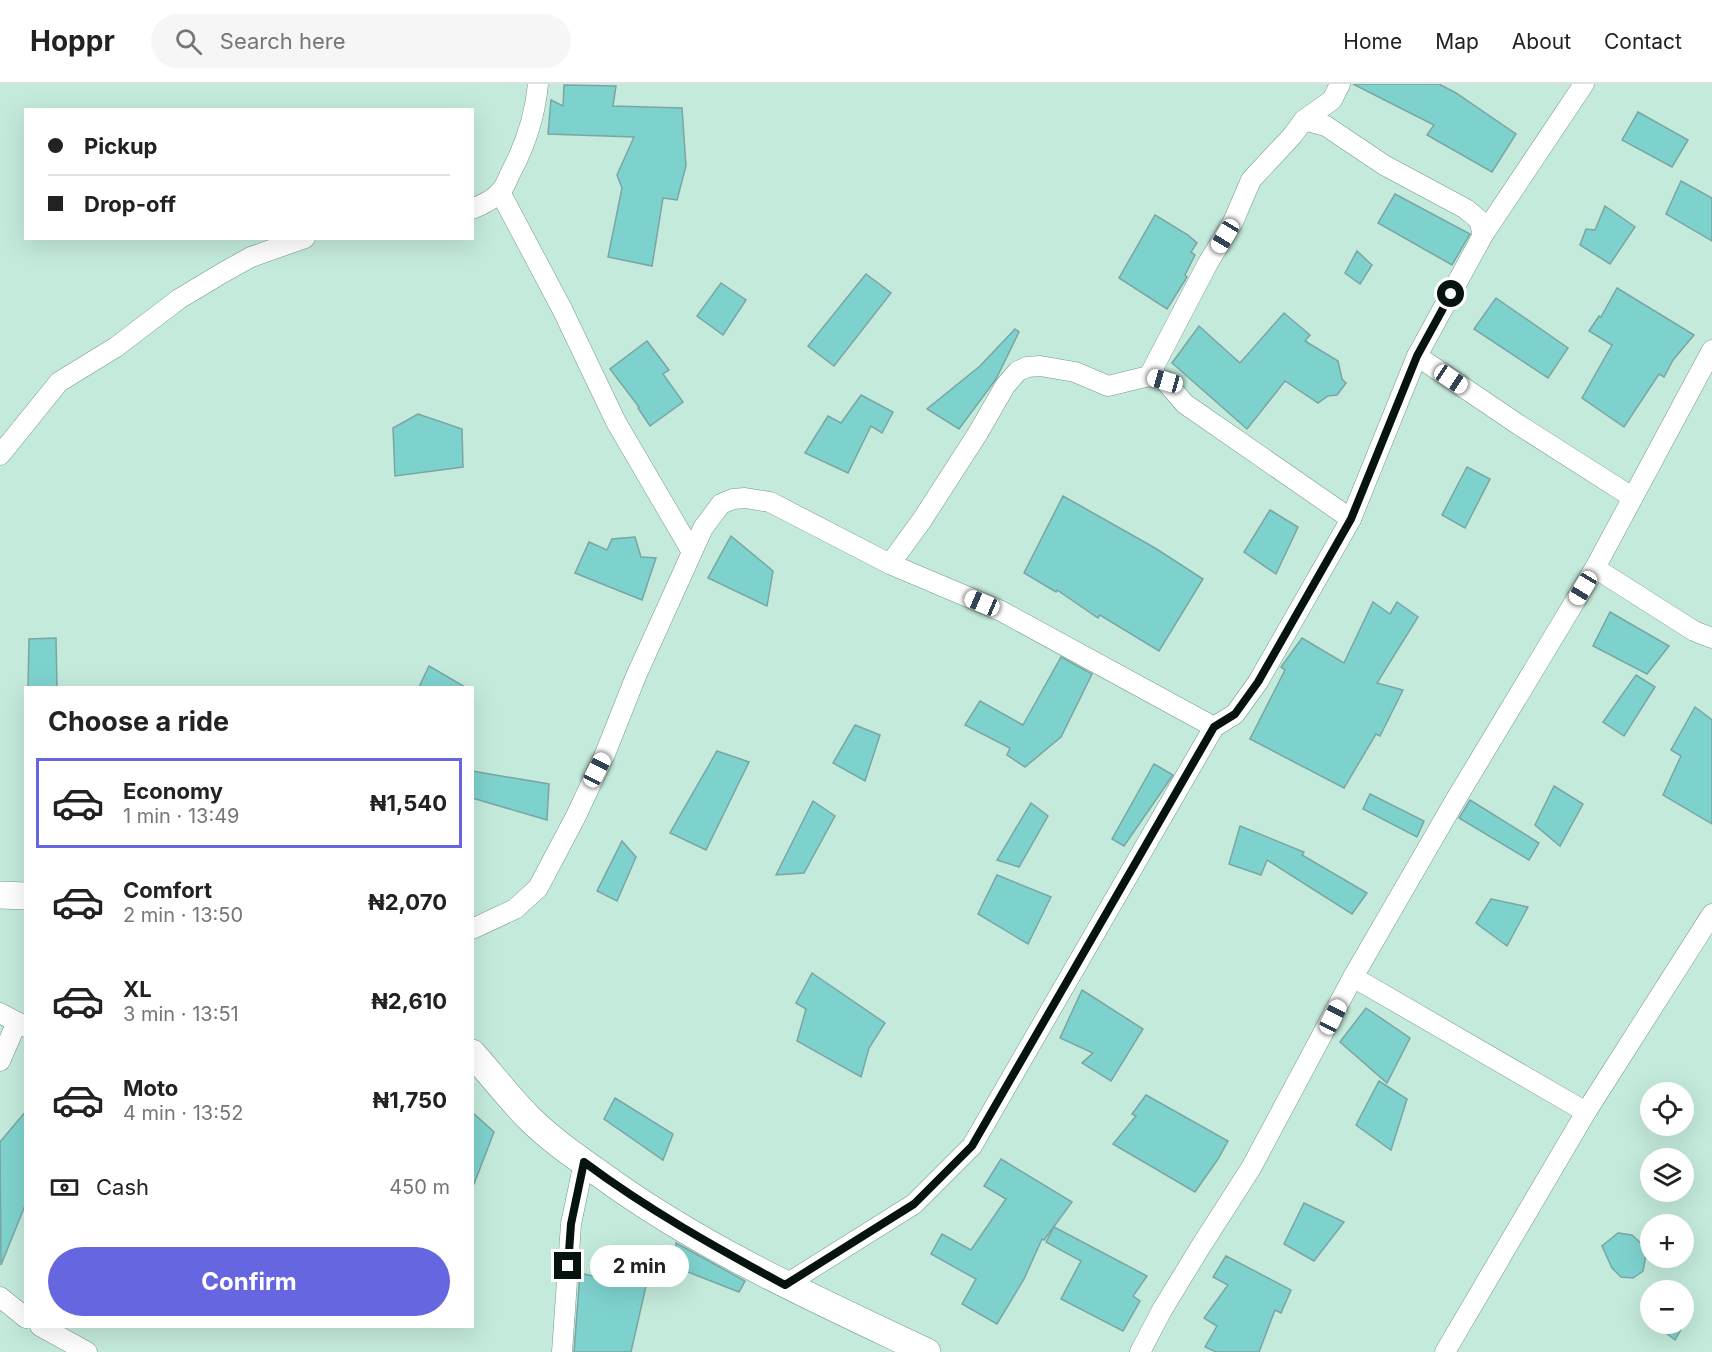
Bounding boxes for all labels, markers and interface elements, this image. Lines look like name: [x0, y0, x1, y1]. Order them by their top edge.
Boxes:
search box: [151, 14, 571, 68]
text: Hoppr: [30, 24, 115, 58]
icon: search: [172, 25, 205, 58]
text: Search here: [220, 28, 346, 54]
text: Home: [1343, 29, 1402, 54]
text: Map: [1435, 29, 1479, 54]
text: About: [1512, 29, 1571, 54]
text: Contact: [1604, 29, 1682, 54]
text: Pickup: [84, 133, 158, 159]
text: Drop-off: [84, 191, 176, 217]
car: [1208, 216, 1242, 256]
route start: [1437, 280, 1464, 307]
car: [1431, 361, 1471, 397]
car: [1145, 367, 1185, 395]
car: [1566, 568, 1600, 608]
car: [962, 588, 1002, 618]
text: Choose a ride: [48, 705, 229, 738]
car: [581, 750, 613, 790]
icon: car: [51, 776, 105, 830]
text: Economy: [123, 778, 223, 804]
text: ₦1,540: [370, 790, 447, 816]
text: 1 min · 13:49: [123, 804, 240, 828]
icon: car: [51, 875, 105, 929]
text: Comfort: [123, 877, 212, 903]
text: ₦2,070: [368, 889, 447, 915]
text: 2 min · 13:50: [123, 903, 243, 927]
icon: car: [51, 974, 105, 1028]
text: XL: [123, 976, 152, 1002]
text: ₦2,610: [371, 988, 447, 1014]
car: [1317, 997, 1349, 1037]
text: 3 min · 13:51: [123, 1002, 239, 1026]
icon: car: [51, 1073, 105, 1127]
text: Moto: [123, 1075, 178, 1101]
map controls: [1640, 1082, 1694, 1334]
button: locate: [1640, 1082, 1694, 1136]
text: ₦1,750: [373, 1087, 447, 1113]
text: 4 min · 13:52: [123, 1101, 243, 1125]
button: layers: [1640, 1148, 1694, 1202]
icon: cash: [48, 1171, 81, 1204]
text: Cash: [96, 1174, 149, 1200]
text: 450 m: [389, 1175, 450, 1199]
button: +: [1640, 1214, 1694, 1268]
callout: 2 min: [589, 1245, 688, 1287]
button: Confirm: [48, 1247, 450, 1316]
route end: [554, 1252, 581, 1279]
text: 2 min: [613, 1254, 666, 1278]
button: −: [1640, 1280, 1694, 1334]

